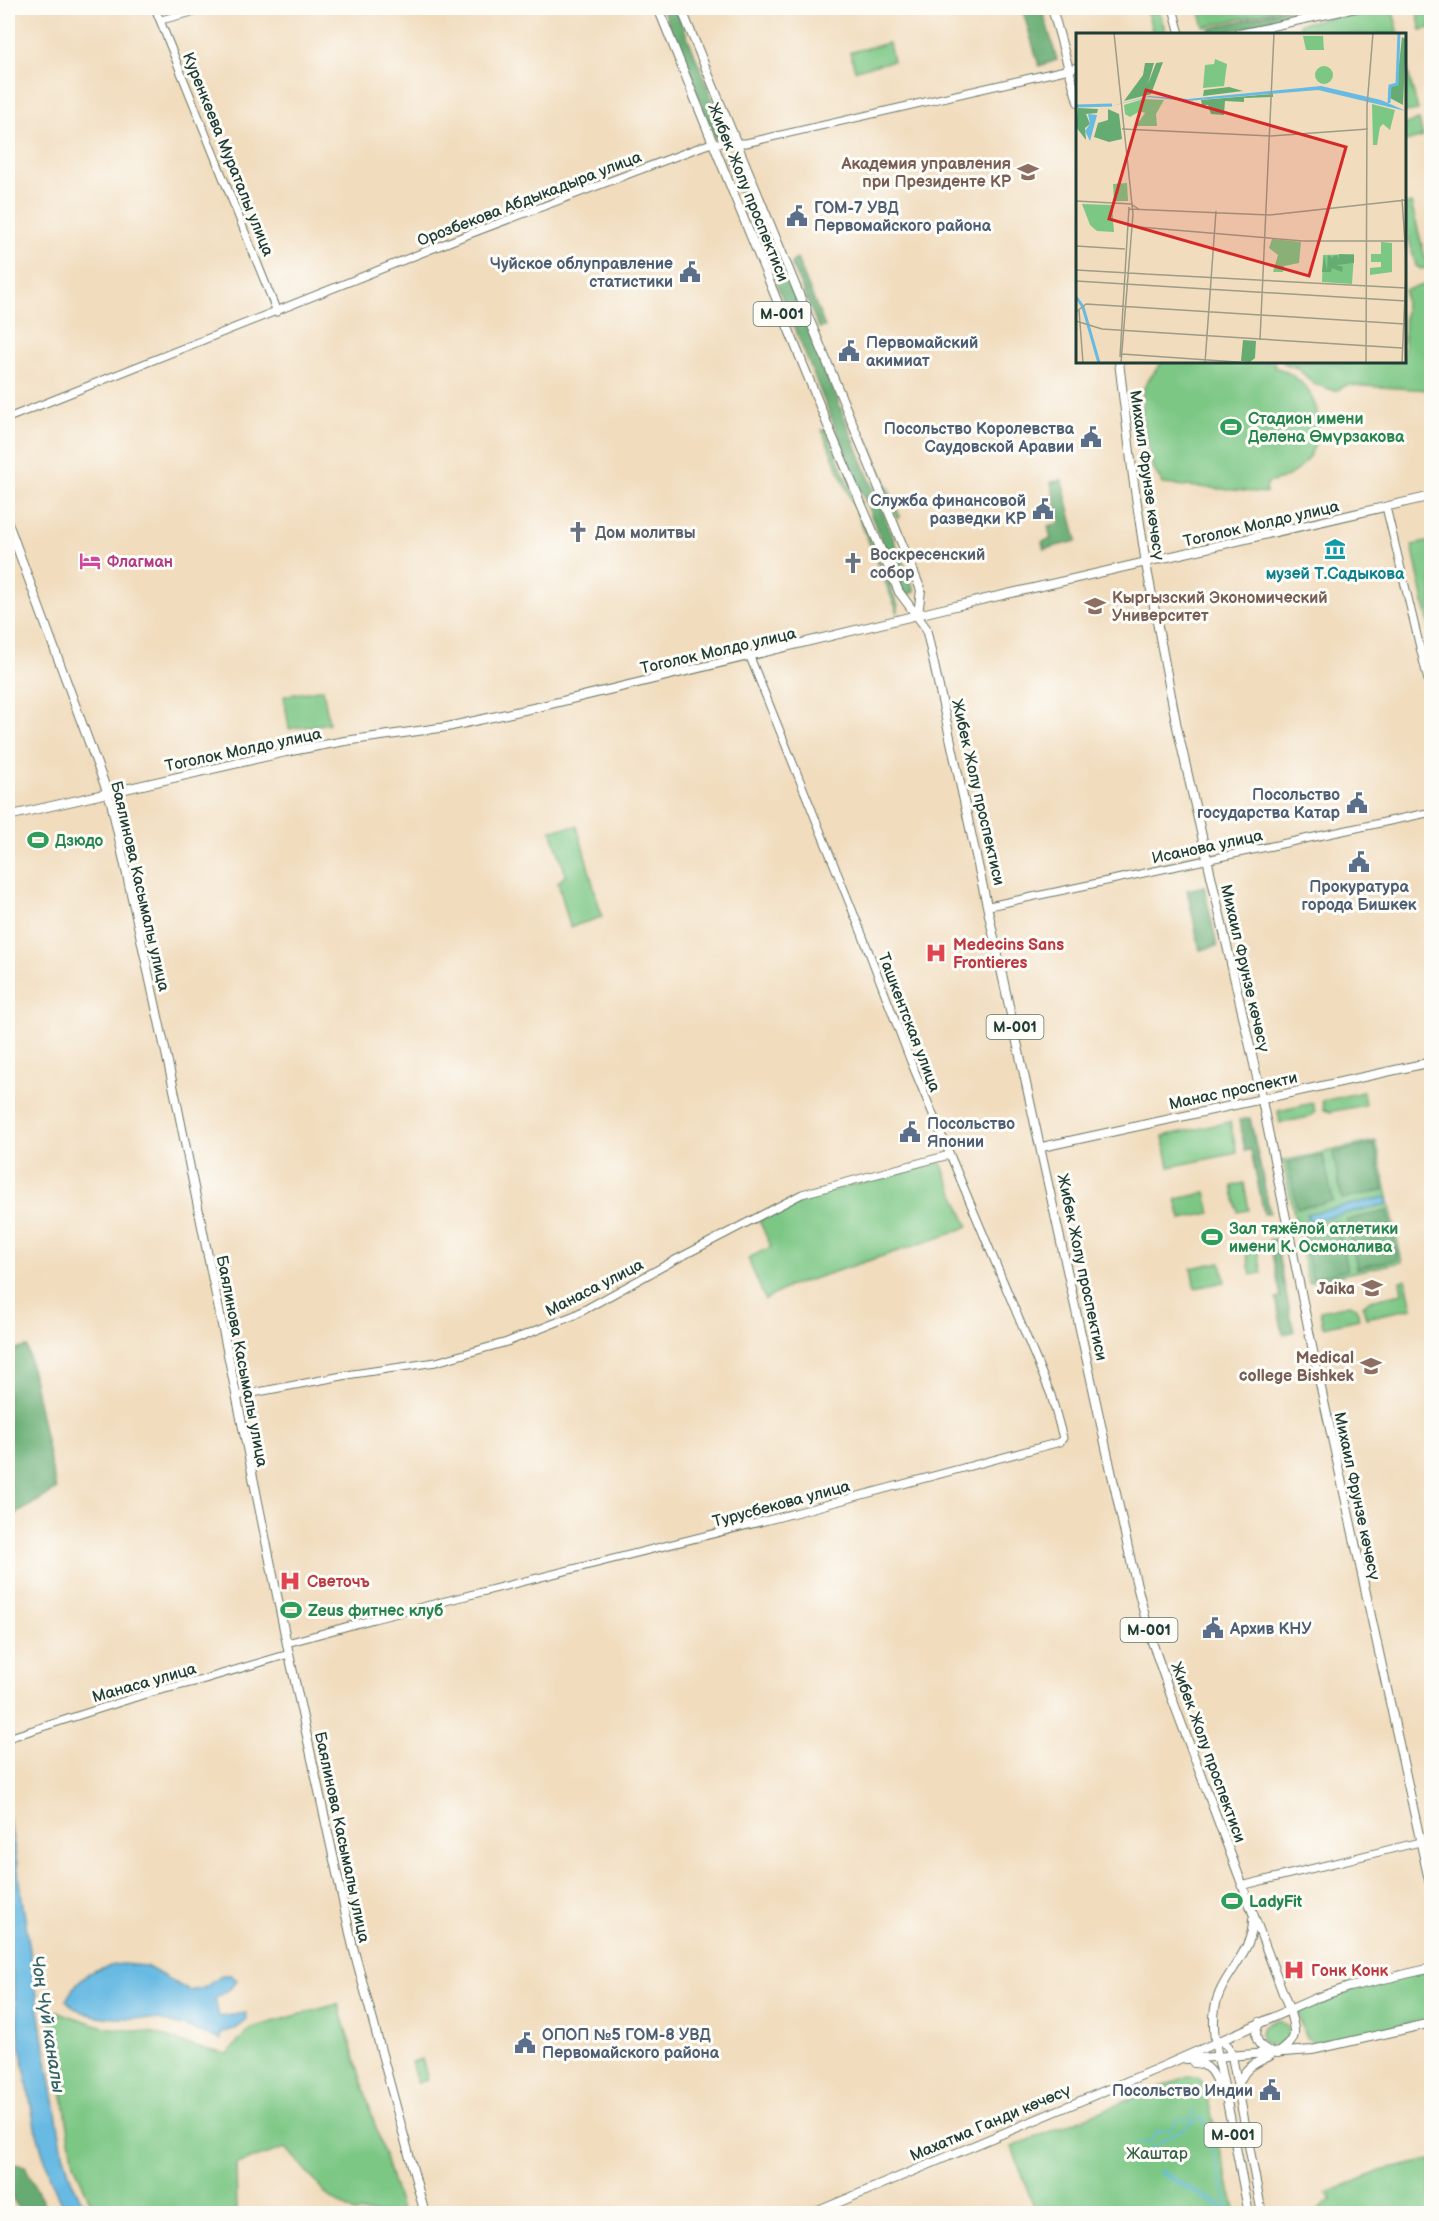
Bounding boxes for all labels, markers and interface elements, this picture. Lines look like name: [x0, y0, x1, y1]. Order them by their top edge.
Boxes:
inset map: [1076, 33, 1406, 363]
street label: Куренкеева Мураталы улица: [178, 50, 277, 260]
street label: Жибек Жолу проспектиси: [703, 101, 792, 285]
street label: Орозбекова Абдыкадыра улица: [415, 148, 645, 251]
place label: Академия управления при Президенте КР: [841, 155, 1012, 192]
school or university icon: Академия управления при Президенте КР: [1016, 160, 1040, 184]
place label: ГОМ-7 УВД Первомайского района: [814, 199, 992, 236]
public building icon: ГОМ-7 УВД Первомайского района: [785, 204, 809, 228]
place label: Чуйское облуправление статистики: [490, 255, 673, 292]
public building icon: Чуйское облуправление статистики: [678, 260, 702, 284]
road number: М-001: [754, 302, 810, 326]
place label: Первомайский акимиат: [866, 334, 978, 371]
public building icon: Первомайский акимиат: [837, 339, 861, 363]
street label: Михаил Фрунзе көчөсү: [1125, 389, 1168, 562]
place label: Стадион имени Дөлөна Өмүрзакова: [1248, 410, 1405, 447]
sports icon: Стадион имени Дөлөна Өмүрзакова: [1219, 415, 1243, 439]
place label: Посольство Королевства Саудовской Аравии: [884, 420, 1075, 457]
public building icon: Посольство Королевства Саудовской Аравии: [1079, 425, 1103, 449]
place label: Служба финансовой разведки КР: [870, 492, 1027, 529]
public building icon: Служба финансовой разведки КР: [1031, 497, 1055, 521]
street label: Тоголок Молдо улица: [1182, 497, 1342, 552]
church icon: Дом молитвы: [566, 520, 590, 544]
place label: Дом молитвы: [595, 524, 696, 543]
museum icon: музей Т.Садыкова: [1323, 537, 1347, 561]
place label: Воскресенский собор: [870, 546, 985, 583]
hotel icon: Флагман: [78, 549, 102, 573]
church icon: Воскресенский собор: [841, 551, 865, 575]
place label: Флагман: [107, 553, 173, 572]
place label: музей Т.Садыкова: [1266, 565, 1405, 584]
place label: Кыргызский Экономический Университет: [1112, 589, 1328, 626]
school or university icon: Кыргызский Экономический Университет: [1083, 594, 1107, 618]
street label: Тоголок Молдо улица: [639, 624, 799, 679]
street label: Жибек Жолу проспектиси: [947, 697, 1008, 887]
street label: Тоголок Молдо улица: [163, 725, 324, 776]
street label: Баялинова Касымалы улица: [106, 779, 173, 994]
place label: Посольство государства Катар: [1197, 786, 1341, 823]
public building icon: Посольство государства Катар: [1345, 791, 1369, 815]
street label: Исанова улица: [1150, 826, 1265, 869]
sports icon: Дзюдо: [26, 828, 50, 852]
place label: Дзюдо: [55, 832, 103, 851]
public building icon: Прокуратура города Бишкек: [1347, 850, 1371, 874]
place label: Прокуратура города Бишкек: [1302, 878, 1417, 915]
street label: Михаил Фрунзе көчөсү: [1216, 883, 1273, 1055]
place label: Medecins Sans Frontieres: [953, 936, 1064, 973]
hospital icon: Medecins Sans Frontieres: [924, 941, 948, 965]
street label: Ташкентская улица: [873, 950, 944, 1095]
road number: М-001: [986, 1015, 1044, 1039]
street label: Манас проспекти: [1167, 1069, 1299, 1114]
place label: Посольство Японии: [927, 1115, 1015, 1152]
public building icon: Посольство Японии: [898, 1120, 922, 1144]
street label: Жибек Жолу проспектиси: [1052, 1172, 1111, 1363]
place label: Зал тяжёлой атлетики имени К. Осмоналива: [1229, 1220, 1398, 1257]
sports icon: Зал тяжёлой атлетики имени К. Осмоналива: [1200, 1225, 1224, 1249]
street label: Баялинова Касымалы улица: [212, 1254, 271, 1469]
street label: Манаса улица: [543, 1255, 647, 1321]
school or university icon: Jaika: [1360, 1276, 1384, 1300]
place label: Jaika: [1317, 1280, 1355, 1299]
place label: Medical college Bishkek: [1239, 1349, 1355, 1386]
school or university icon: Medical college Bishkek: [1359, 1354, 1383, 1378]
street label: Михаил Фрунзе көчөсү: [1329, 1410, 1384, 1583]
street label: Турусбекова улица: [711, 1477, 853, 1532]
hospital icon: Светочъ: [278, 1569, 302, 1593]
place label: Светочъ: [307, 1573, 370, 1592]
sports icon: Zeus фитнес клуб: [279, 1598, 303, 1622]
place label: Zeus фитнес клуб: [308, 1602, 443, 1621]
public building icon: Архив КНУ: [1201, 1616, 1225, 1640]
road number: М-001: [1120, 1618, 1178, 1642]
place label: Архив КНУ: [1229, 1620, 1312, 1639]
street label: Манаса улица: [90, 1659, 199, 1707]
street label: Жибек Жолу проспектиси: [1166, 1660, 1249, 1845]
street label: Баялинова Касымалы улица: [310, 1730, 373, 1945]
sports icon: LadyFit: [1220, 1889, 1244, 1913]
place label: LadyFit: [1249, 1893, 1303, 1912]
water label: Чоң Чүй каналы: [26, 1954, 69, 2094]
hospital icon: Гонк Конк: [1282, 1958, 1306, 1982]
place label: Гонк Конк: [1311, 1962, 1389, 1981]
place label: ОПОП №5 ГОМ-8 УВД Первомайского района: [542, 2026, 720, 2063]
public building icon: ОПОП №5 ГОМ-8 УВД Первомайского района: [513, 2031, 537, 2055]
public building icon: Посольство Индии: [1258, 2078, 1282, 2102]
street label: Махатма Ганди көчөсү: [907, 2081, 1074, 2166]
place label: Посольство Индии: [1112, 2082, 1253, 2101]
road number: М-001: [1204, 2123, 1262, 2147]
park label: Жаштар: [1126, 2145, 1188, 2164]

